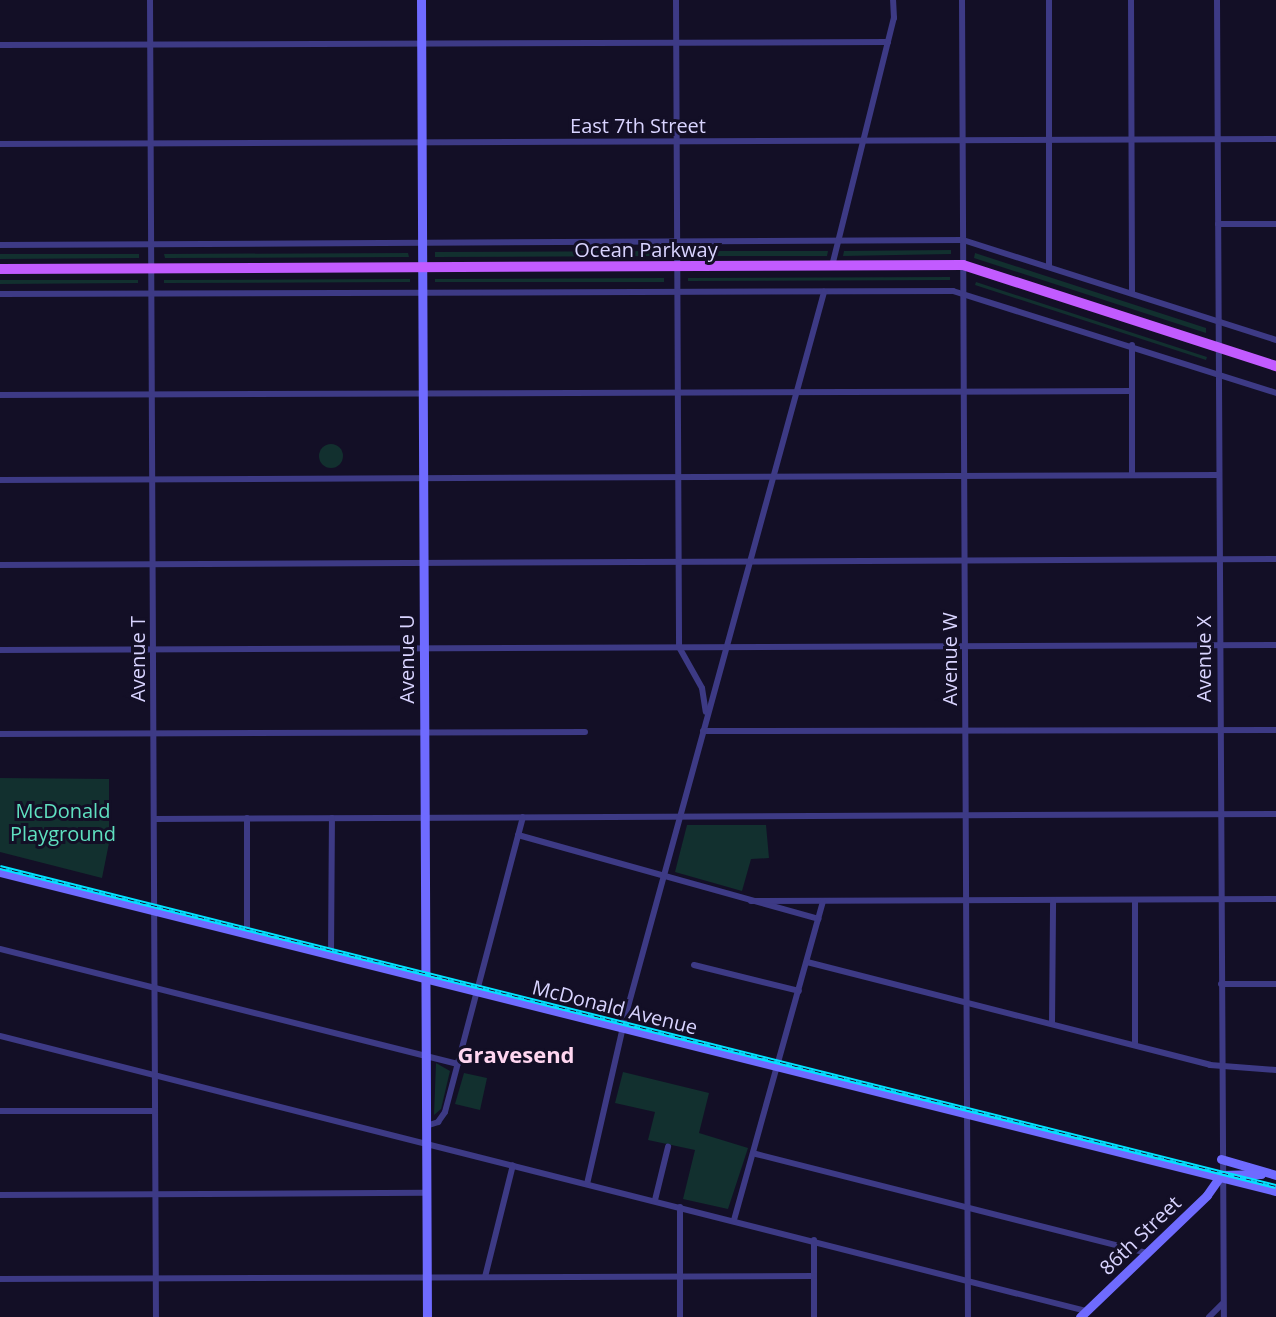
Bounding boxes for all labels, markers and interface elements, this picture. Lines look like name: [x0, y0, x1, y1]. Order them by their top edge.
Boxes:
street label: East 7th Street: [570, 113, 706, 137]
street label: Ocean Parkway: [574, 237, 718, 261]
street label: Avenue W: [937, 612, 961, 706]
street label: Avenue U: [394, 614, 418, 704]
street label: Avenue T: [125, 616, 149, 702]
street label: Avenue X: [1191, 616, 1215, 702]
park label: McDonald Playground: [10, 799, 116, 846]
street label: McDonald Avenue: [530, 975, 700, 1039]
district label: Gravesend: [457, 1042, 575, 1068]
street label: 86th Street: [1095, 1190, 1185, 1280]

